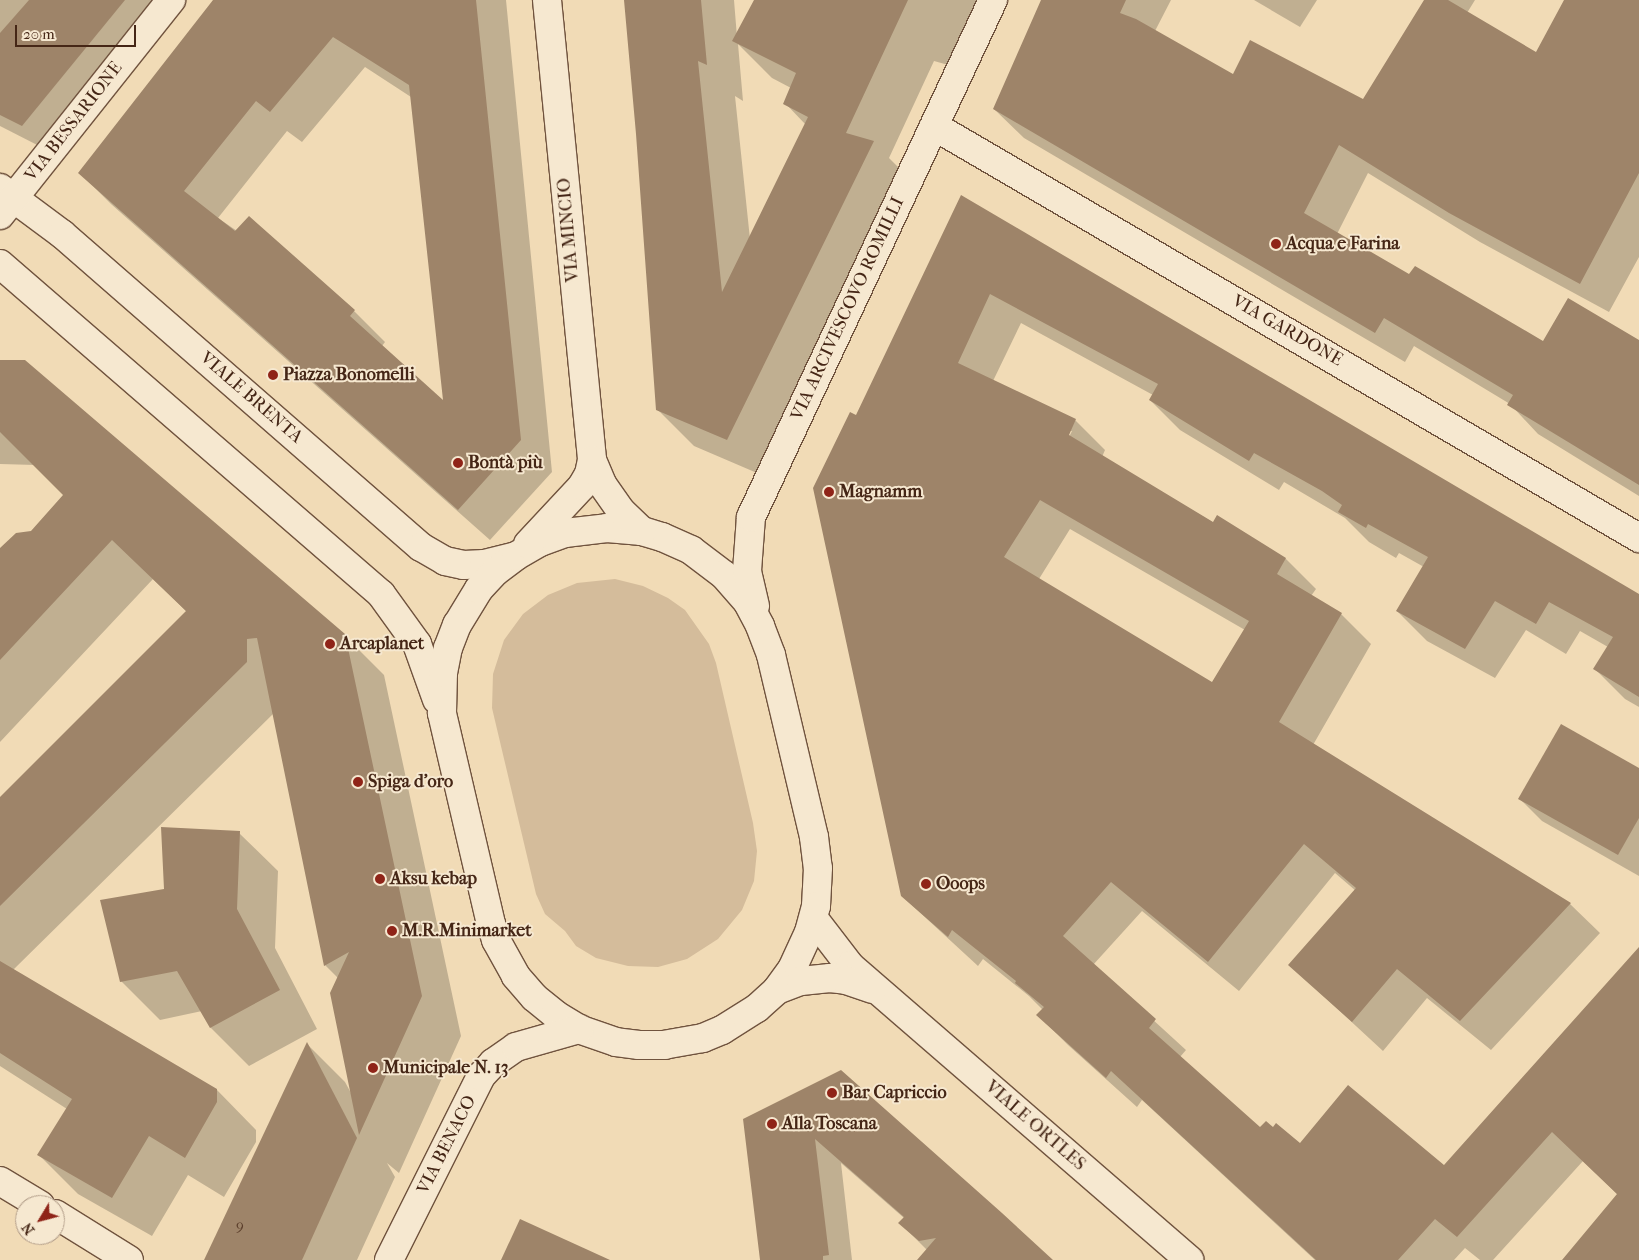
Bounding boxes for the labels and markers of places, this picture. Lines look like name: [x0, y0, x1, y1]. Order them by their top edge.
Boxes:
place label: Acqua e Farina: [1286, 233, 1400, 255]
marker: Acqua e Farina: [1270, 238, 1282, 250]
place label: Piazza Bonomelli: [283, 364, 415, 386]
marker: Piazza Bonomelli: [267, 369, 279, 381]
place label: Bontà più: [468, 452, 543, 474]
marker: Bontà più: [452, 457, 464, 469]
place label: Magnamm: [839, 481, 922, 503]
marker: Magnamm: [823, 486, 835, 498]
place label: Arcaplanet: [340, 633, 424, 655]
marker: Arcaplanet: [324, 638, 336, 650]
place label: Spiga d'oro: [368, 771, 453, 793]
marker: Spiga d'oro: [352, 776, 364, 788]
place label: Aksu kebap: [390, 868, 477, 890]
marker: Aksu kebap: [374, 873, 386, 885]
place label: Ooops: [936, 873, 985, 895]
marker: Ooops: [920, 878, 932, 890]
place label: M.R.Minimarket: [402, 920, 532, 942]
marker: M.R.Minimarket: [386, 925, 398, 937]
place label: Municipale N. 13: [383, 1057, 508, 1079]
marker: Municipale N. 13: [367, 1062, 379, 1074]
place label: Bar Capriccio: [842, 1082, 947, 1104]
marker: Bar Capriccio: [826, 1087, 838, 1099]
place label: Alla Toscana: [782, 1113, 877, 1135]
marker: Alla Toscana: [766, 1118, 778, 1130]

